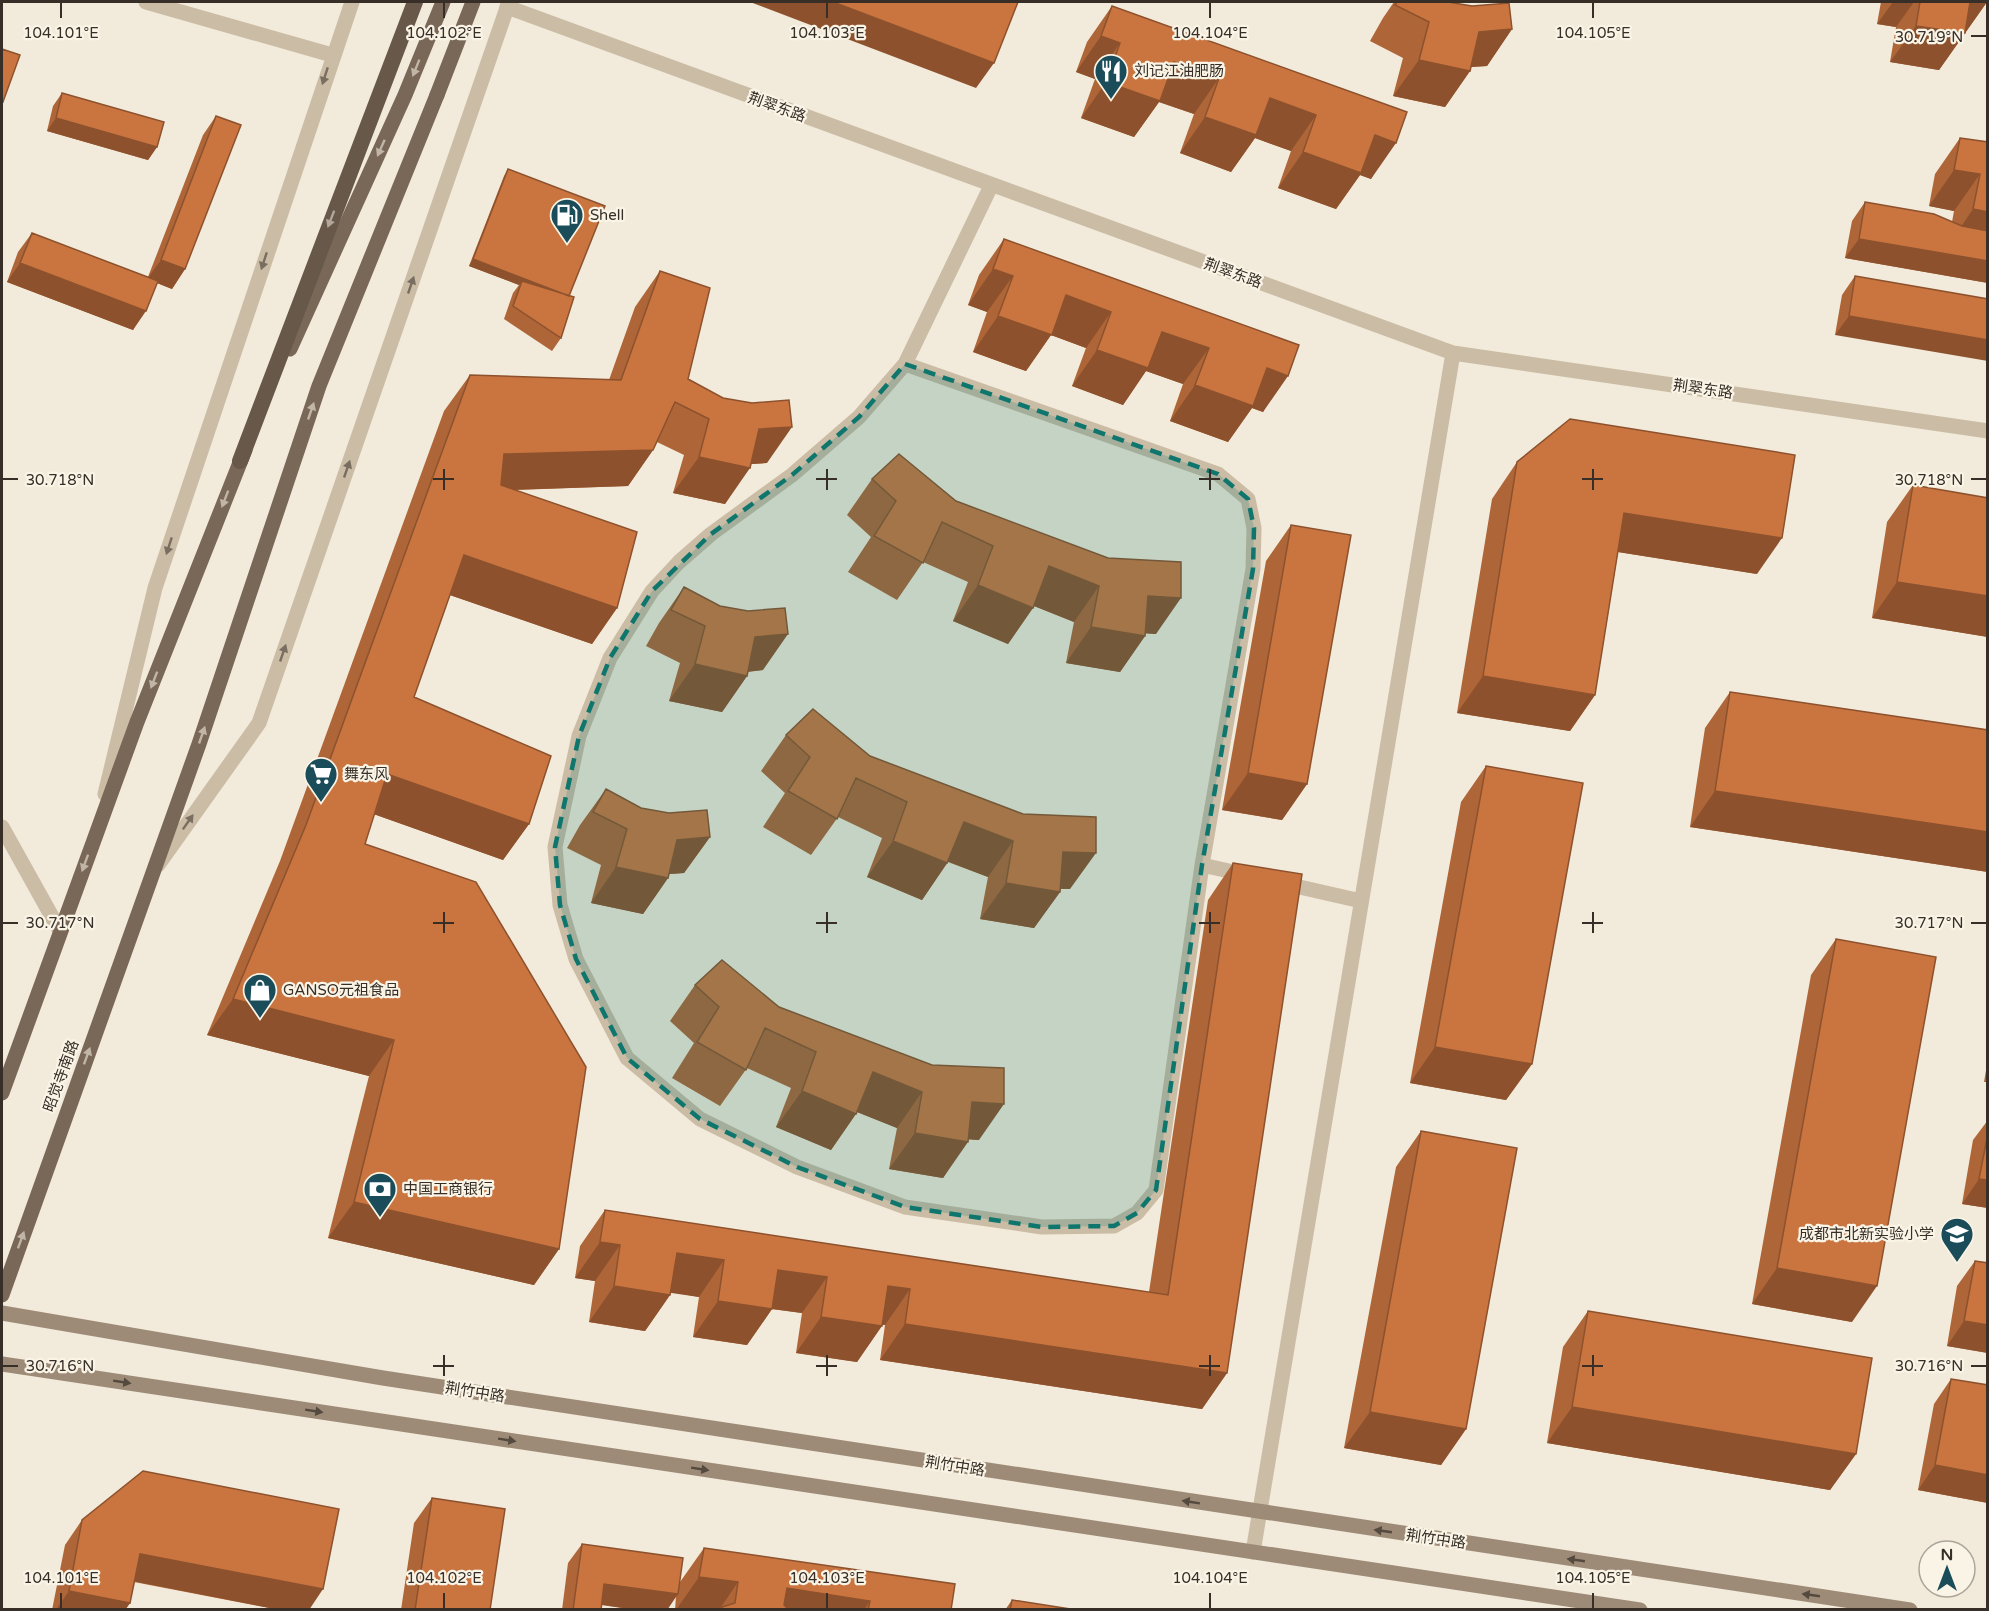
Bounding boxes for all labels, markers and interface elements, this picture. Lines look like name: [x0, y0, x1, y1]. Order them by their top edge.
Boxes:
text: 104.101°E: [23, 24, 99, 42]
text: 104.102°E: [406, 24, 482, 42]
text: 104.103°E: [789, 24, 865, 42]
text: 104.104°E: [1172, 24, 1248, 42]
text: 104.105°E: [1555, 24, 1631, 42]
text: 30.719°N: [1895, 28, 1963, 46]
restaurant icon: 刘记江油肥肠: [1093, 53, 1129, 100]
one-way arrow: [411, 59, 421, 77]
place label: 刘记江油肥肠: [1134, 62, 1224, 80]
one-way arrow: [320, 67, 329, 85]
street label: 荆翠东路: [746, 88, 808, 126]
one-way arrow: [377, 140, 386, 157]
fuel station icon: Shell: [549, 197, 585, 244]
place label: Shell: [590, 206, 624, 224]
one-way arrow: [326, 211, 336, 229]
one-way arrow: [258, 252, 268, 270]
street label: 荆翠东路: [1202, 254, 1264, 292]
one-way arrow: [406, 276, 416, 294]
street label: 荆翠东路: [1672, 376, 1734, 402]
one-way arrow: [307, 402, 316, 420]
one-way arrow: [342, 460, 352, 478]
text: 30.718°N: [26, 471, 94, 489]
text: 30.718°N: [1895, 471, 1963, 489]
one-way arrow: [220, 490, 229, 508]
one-way arrow: [164, 537, 173, 555]
one-way arrow: [278, 644, 288, 662]
one-way arrow: [148, 672, 158, 690]
one-way arrow: [198, 726, 208, 744]
supermarket icon: 舞东风: [303, 756, 339, 803]
place label: 舞东风: [344, 765, 389, 783]
one-way arrow: [182, 814, 194, 829]
one-way arrow: [80, 854, 90, 872]
text: 30.717°N: [26, 914, 94, 932]
text: 30.717°N: [1895, 914, 1963, 932]
shop icon: GANSO元祖食品: [242, 972, 278, 1019]
place label: GANSO元祖食品: [283, 981, 399, 999]
street label: 昭觉寺南路: [40, 1038, 82, 1114]
one-way arrow: [83, 1047, 93, 1065]
bank icon: 中国工商银行: [362, 1171, 398, 1218]
place label: 中国工商银行: [403, 1180, 493, 1198]
school or university icon: 成都市北新实验小学: [1939, 1216, 1975, 1263]
place label: 成都市北新实验小学: [1799, 1225, 1934, 1243]
one-way arrow: [17, 1231, 27, 1249]
text: 30.716°N: [26, 1357, 94, 1375]
text: 30.716°N: [1895, 1357, 1963, 1375]
one-way arrow: [112, 1378, 131, 1387]
street label: 荆竹中路: [444, 1378, 506, 1406]
one-way arrow: [305, 1407, 324, 1416]
one-way arrow: [498, 1436, 517, 1445]
street label: 荆竹中路: [924, 1452, 986, 1480]
one-way arrow: [691, 1465, 710, 1474]
one-way arrow: [1181, 1498, 1200, 1507]
street label: 荆竹中路: [1405, 1526, 1467, 1552]
one-way arrow: [1374, 1527, 1393, 1536]
north arrow: [1917, 1539, 1977, 1599]
text: N: [1941, 1545, 1953, 1565]
one-way arrow: [1567, 1555, 1586, 1564]
text: 104.101°E: [23, 1569, 99, 1587]
text: 104.102°E: [406, 1569, 482, 1587]
text: 104.103°E: [789, 1569, 865, 1587]
text: 104.104°E: [1172, 1569, 1248, 1587]
text: 104.105°E: [1555, 1569, 1631, 1587]
one-way arrow: [1801, 1590, 1820, 1599]

